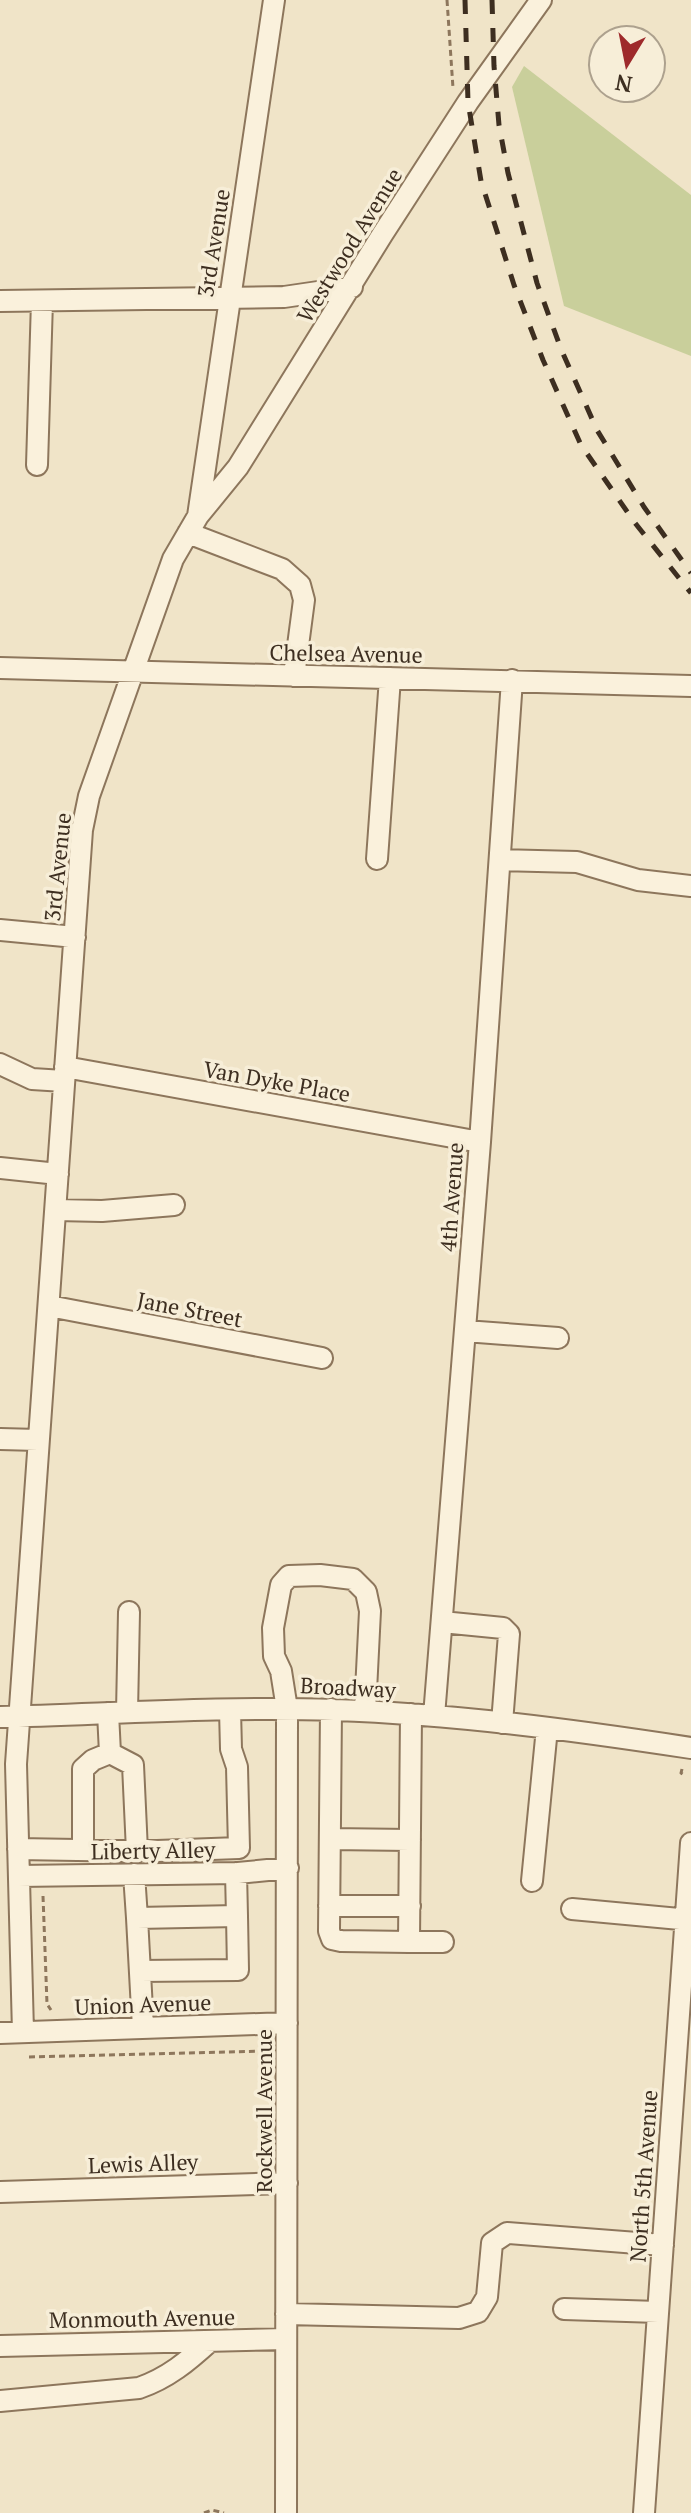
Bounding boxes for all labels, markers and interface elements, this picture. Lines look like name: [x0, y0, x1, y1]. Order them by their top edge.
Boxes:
north arrow: [587, 24, 667, 104]
text: N: [612, 68, 634, 100]
street label: Westwood Avenue: [290, 162, 408, 328]
street label: 3rd Avenue: [190, 187, 236, 299]
street label: Chelsea Avenue: [269, 637, 423, 669]
street label: 3rd Avenue: [37, 811, 77, 923]
street label: Van Dyke Place: [201, 1054, 353, 1108]
street label: 4th Avenue: [433, 1141, 469, 1253]
street label: Jane Street: [135, 1285, 245, 1333]
street label: Broadway: [299, 1670, 397, 1704]
street label: Liberty Alley: [91, 1834, 216, 1866]
street label: Union Avenue: [74, 1987, 212, 2021]
street label: Rockwell Avenue: [249, 2029, 278, 2193]
street label: North 5th Avenue: [623, 2089, 663, 2263]
street label: Lewis Alley: [87, 2147, 199, 2179]
street label: Monmouth Avenue: [49, 2302, 235, 2334]

